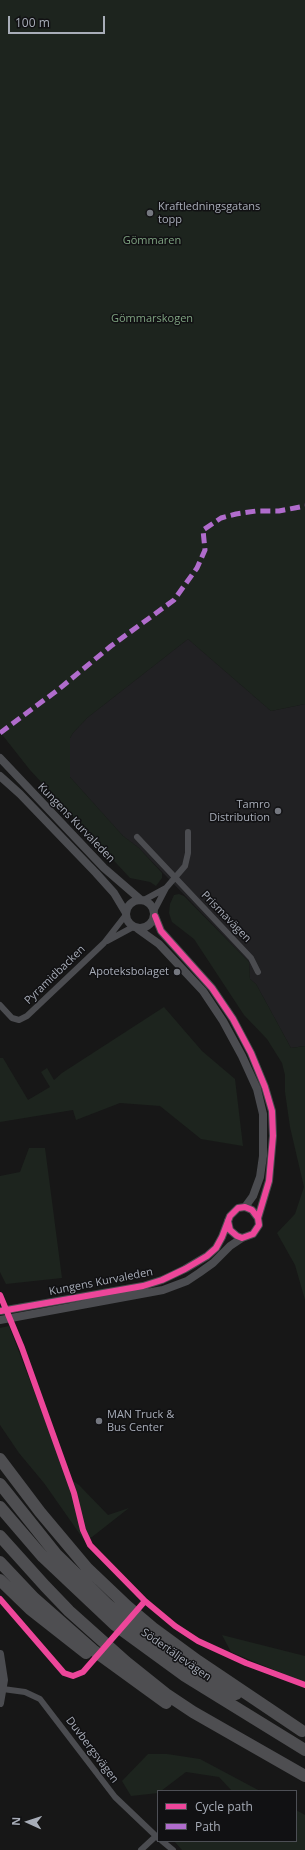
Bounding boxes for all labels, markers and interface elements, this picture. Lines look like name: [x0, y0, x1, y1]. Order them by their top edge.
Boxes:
scale bar: [10, 8, 107, 34]
text: 100 m: [15, 14, 50, 31]
place label: Kraftledningsgatans topp: [158, 200, 260, 226]
marker: Kraftledningsgatans topp: [145, 208, 155, 218]
park label: Gömmaren: [123, 234, 181, 248]
park label: Gömmarskogen: [111, 312, 193, 326]
street label: Kungens Kurvaleden: [35, 781, 117, 865]
place label: Tamro Distribution: [209, 798, 270, 824]
marker: Tamro Distribution: [273, 806, 283, 816]
street label: Prismavägen: [198, 889, 254, 945]
street label: Pyramidbacken: [22, 943, 88, 1007]
place label: Apoteksbolaget: [89, 965, 169, 979]
marker: Apoteksbolaget: [172, 967, 182, 977]
street label: Kungens Kurvaleden: [48, 1265, 154, 1299]
place label: MAN Truck & Bus Center: [107, 1408, 174, 1434]
marker: MAN Truck & Bus Center: [94, 1416, 104, 1426]
street label: Södertäljevägen: [138, 1626, 214, 1684]
street label: Duvbergsvägen: [63, 1714, 121, 1786]
legend: [157, 1790, 297, 1842]
text: Cycle path: [195, 1798, 253, 1815]
north arrow: [8, 1802, 48, 1842]
text: N: [8, 1816, 23, 1826]
text: Path: [195, 1818, 221, 1835]

